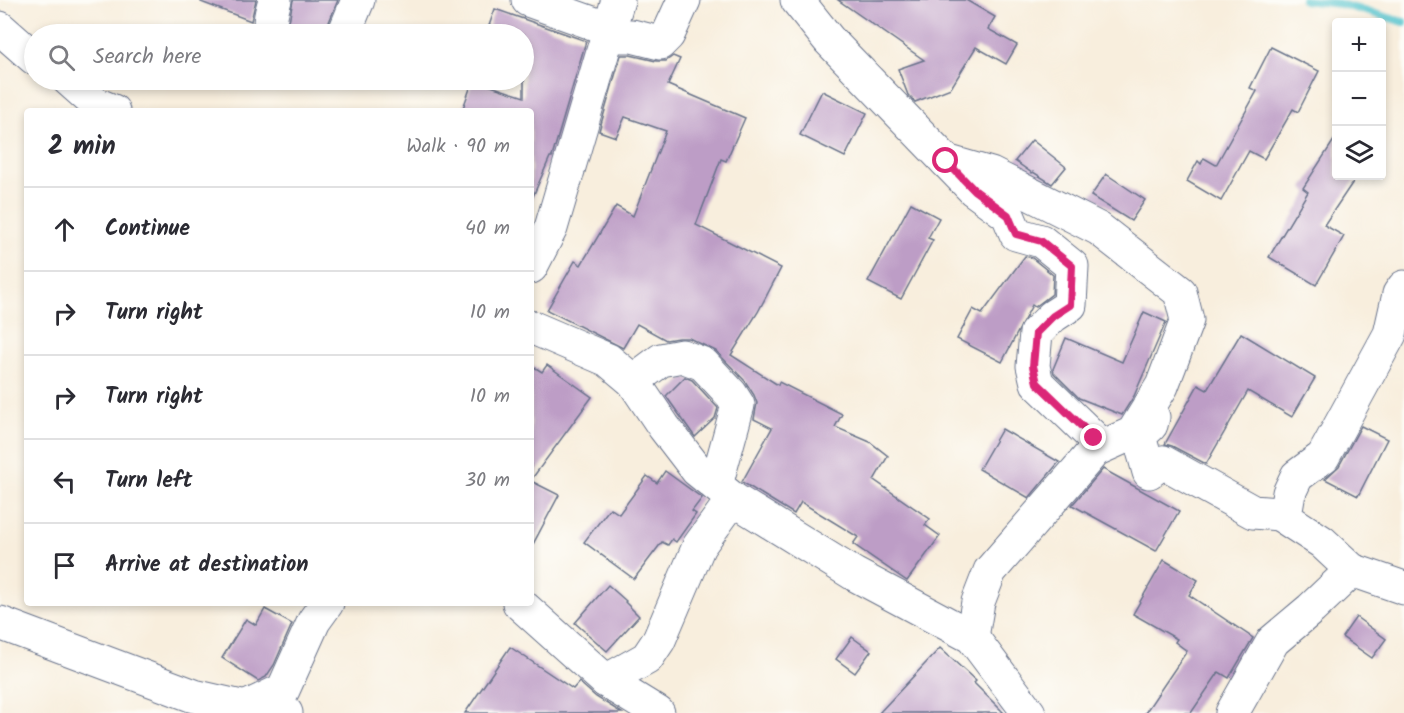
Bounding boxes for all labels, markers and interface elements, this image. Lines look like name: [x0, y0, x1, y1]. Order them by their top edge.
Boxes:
map controls: [1332, 18, 1386, 180]
button: +: [1332, 18, 1386, 72]
search box: [24, 24, 534, 90]
text: Search here: [93, 40, 201, 75]
icon: search: [45, 41, 78, 74]
button: −: [1332, 72, 1386, 126]
text: 2 min: [48, 126, 116, 168]
button: layers: [1332, 126, 1386, 180]
text: Walk · 90 m: [406, 131, 510, 163]
route start: [932, 147, 958, 173]
text: Continue: [105, 212, 190, 247]
icon: ahead: [48, 213, 81, 246]
text: 40 m: [465, 213, 510, 245]
text: Turn right: [105, 296, 203, 331]
icon: right: [48, 297, 81, 330]
text: 10 m: [470, 297, 510, 329]
text: Turn right: [105, 380, 203, 415]
icon: right: [48, 381, 81, 414]
text: 10 m: [470, 381, 510, 413]
route end: [1080, 424, 1106, 450]
text: Turn left: [105, 464, 192, 499]
icon: left: [48, 465, 81, 498]
text: 30 m: [465, 465, 510, 497]
text: Arrive at destination: [105, 548, 308, 583]
icon: arrive: [48, 549, 81, 582]

